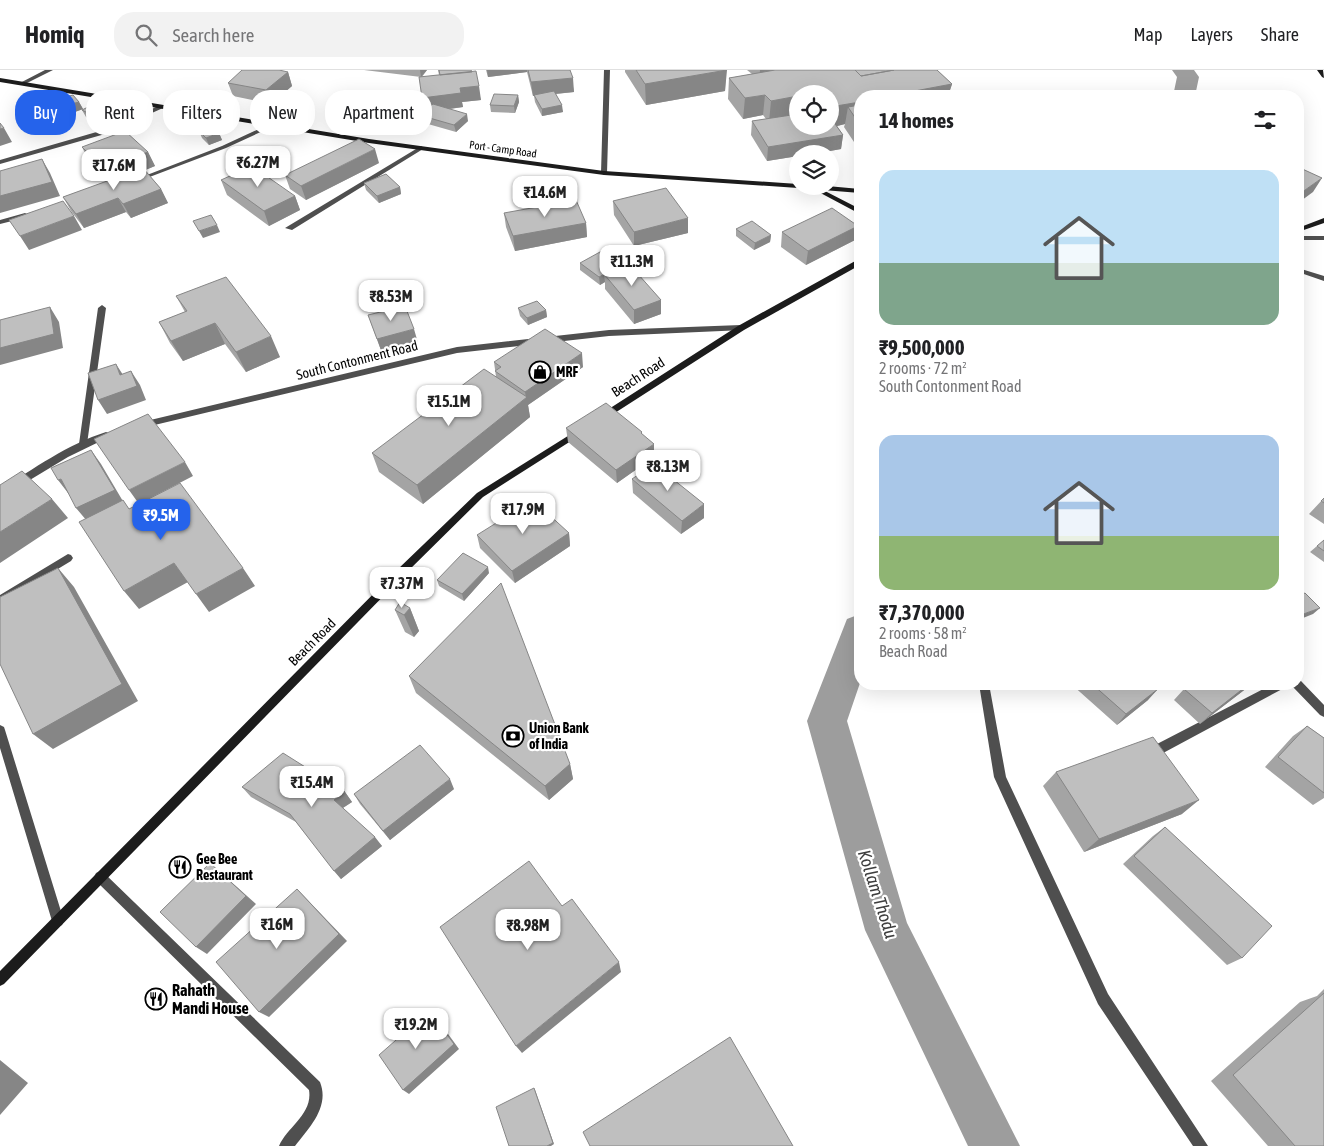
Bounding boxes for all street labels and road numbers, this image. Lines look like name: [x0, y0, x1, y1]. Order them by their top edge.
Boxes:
street label: Port - Camp Road: [468, 138, 538, 160]
street label: South Contonment Road: [295, 337, 419, 383]
street label: Beach Road: [608, 354, 668, 400]
street label: Beach Road: [285, 615, 339, 669]

